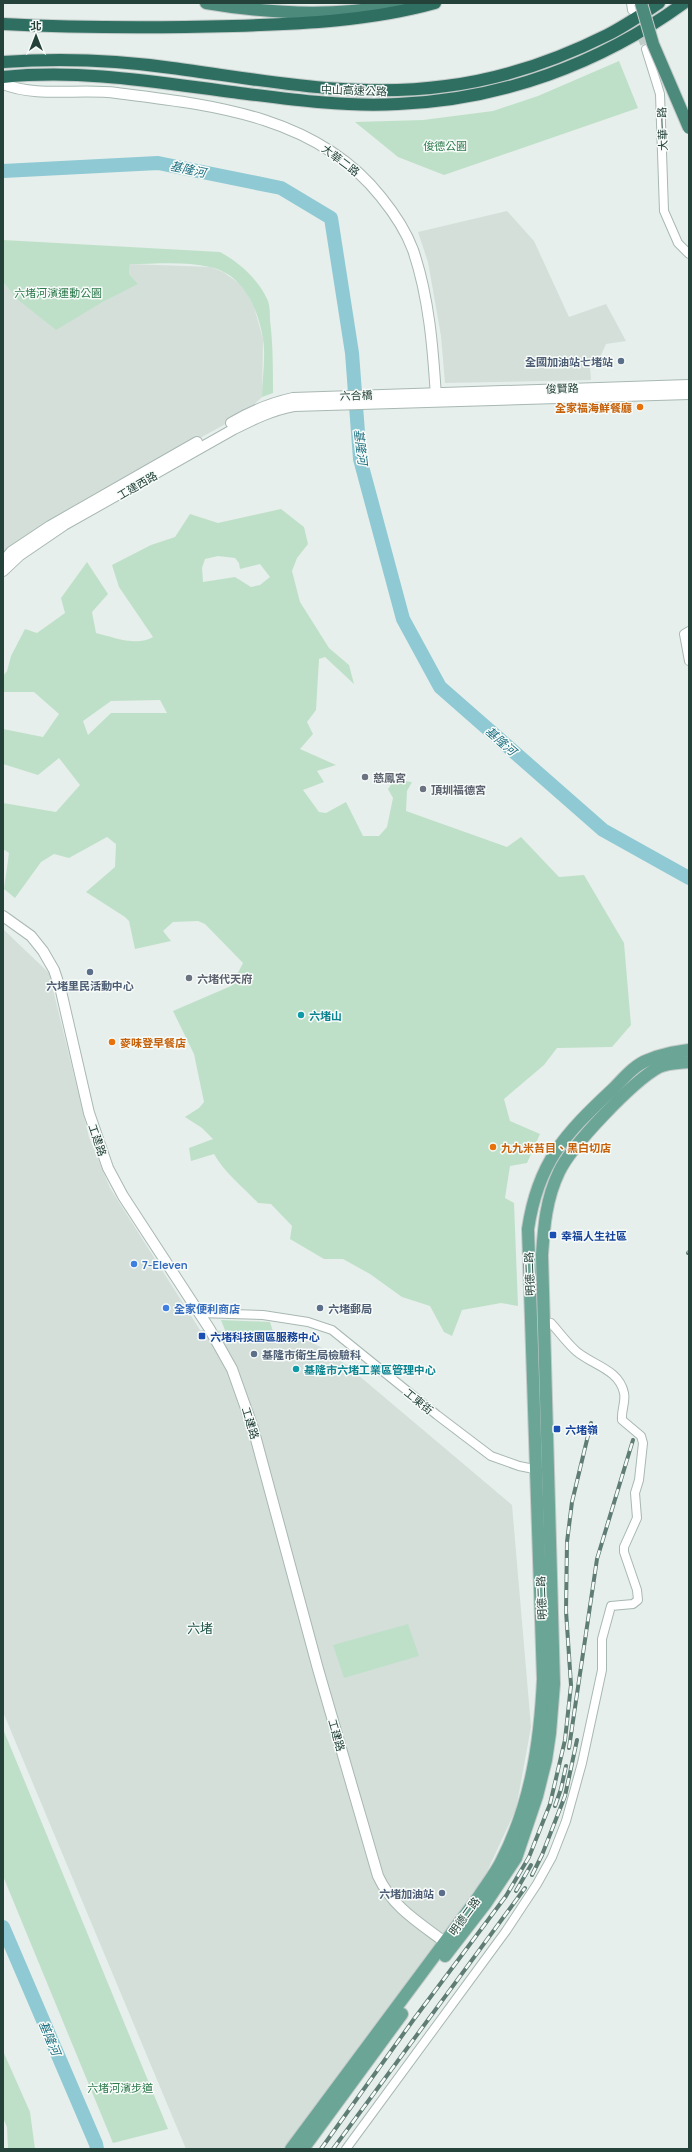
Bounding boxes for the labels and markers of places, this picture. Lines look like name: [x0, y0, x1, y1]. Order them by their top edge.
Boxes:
place label: 全國加油站七堵站: [525, 354, 613, 369]
marker: 全國加油站七堵站: [616, 356, 626, 366]
place label: 全家福海鮮餐廳: [555, 400, 632, 415]
marker: 全家福海鮮餐廳: [635, 402, 645, 412]
place label: 慈鳳宮: [373, 770, 406, 785]
marker: 慈鳳宮: [360, 772, 370, 782]
place label: 頂圳福德宮: [431, 782, 486, 797]
marker: 頂圳福德宮: [418, 784, 428, 794]
marker: 六堵里民活動中心: [85, 967, 95, 977]
place label: 六堵代天府: [197, 971, 252, 986]
marker: 六堵代天府: [184, 973, 194, 983]
place label: 六堵里民活動中心: [46, 978, 134, 993]
place label: 六堵山: [309, 1008, 342, 1023]
marker: 六堵山: [296, 1010, 306, 1020]
place label: 麥味登早餐店: [120, 1035, 186, 1050]
marker: 麥味登早餐店: [107, 1037, 117, 1047]
place label: 九九米苔目、黑白切店: [501, 1140, 611, 1155]
marker: 九九米苔目、黑白切店: [488, 1142, 498, 1152]
place label: 幸福人生社區: [561, 1228, 627, 1243]
marker: 幸福人生社區: [548, 1230, 558, 1240]
place label: 7-Eleven: [142, 1257, 188, 1272]
marker: 7-Eleven: [129, 1259, 139, 1269]
place label: 全家便利商店: [174, 1301, 240, 1316]
place label: 六堵郵局: [328, 1301, 372, 1316]
marker: 全家便利商店: [161, 1303, 171, 1313]
marker: 六堵郵局: [315, 1303, 325, 1313]
place label: 六堵科技園區服務中心: [210, 1329, 320, 1344]
marker: 六堵科技園區服務中心: [197, 1331, 207, 1341]
place label: 基隆市衛生局檢驗科: [262, 1347, 361, 1362]
marker: 基隆市衛生局檢驗科: [249, 1349, 259, 1359]
place label: 基隆市六堵工業區管理中心: [304, 1362, 436, 1377]
marker: 基隆市六堵工業區管理中心: [291, 1364, 301, 1374]
place label: 六堵嶺: [565, 1422, 598, 1437]
marker: 六堵嶺: [552, 1424, 562, 1434]
place label: 六堵加油站: [379, 1886, 434, 1901]
marker: 六堵加油站: [437, 1888, 447, 1898]

